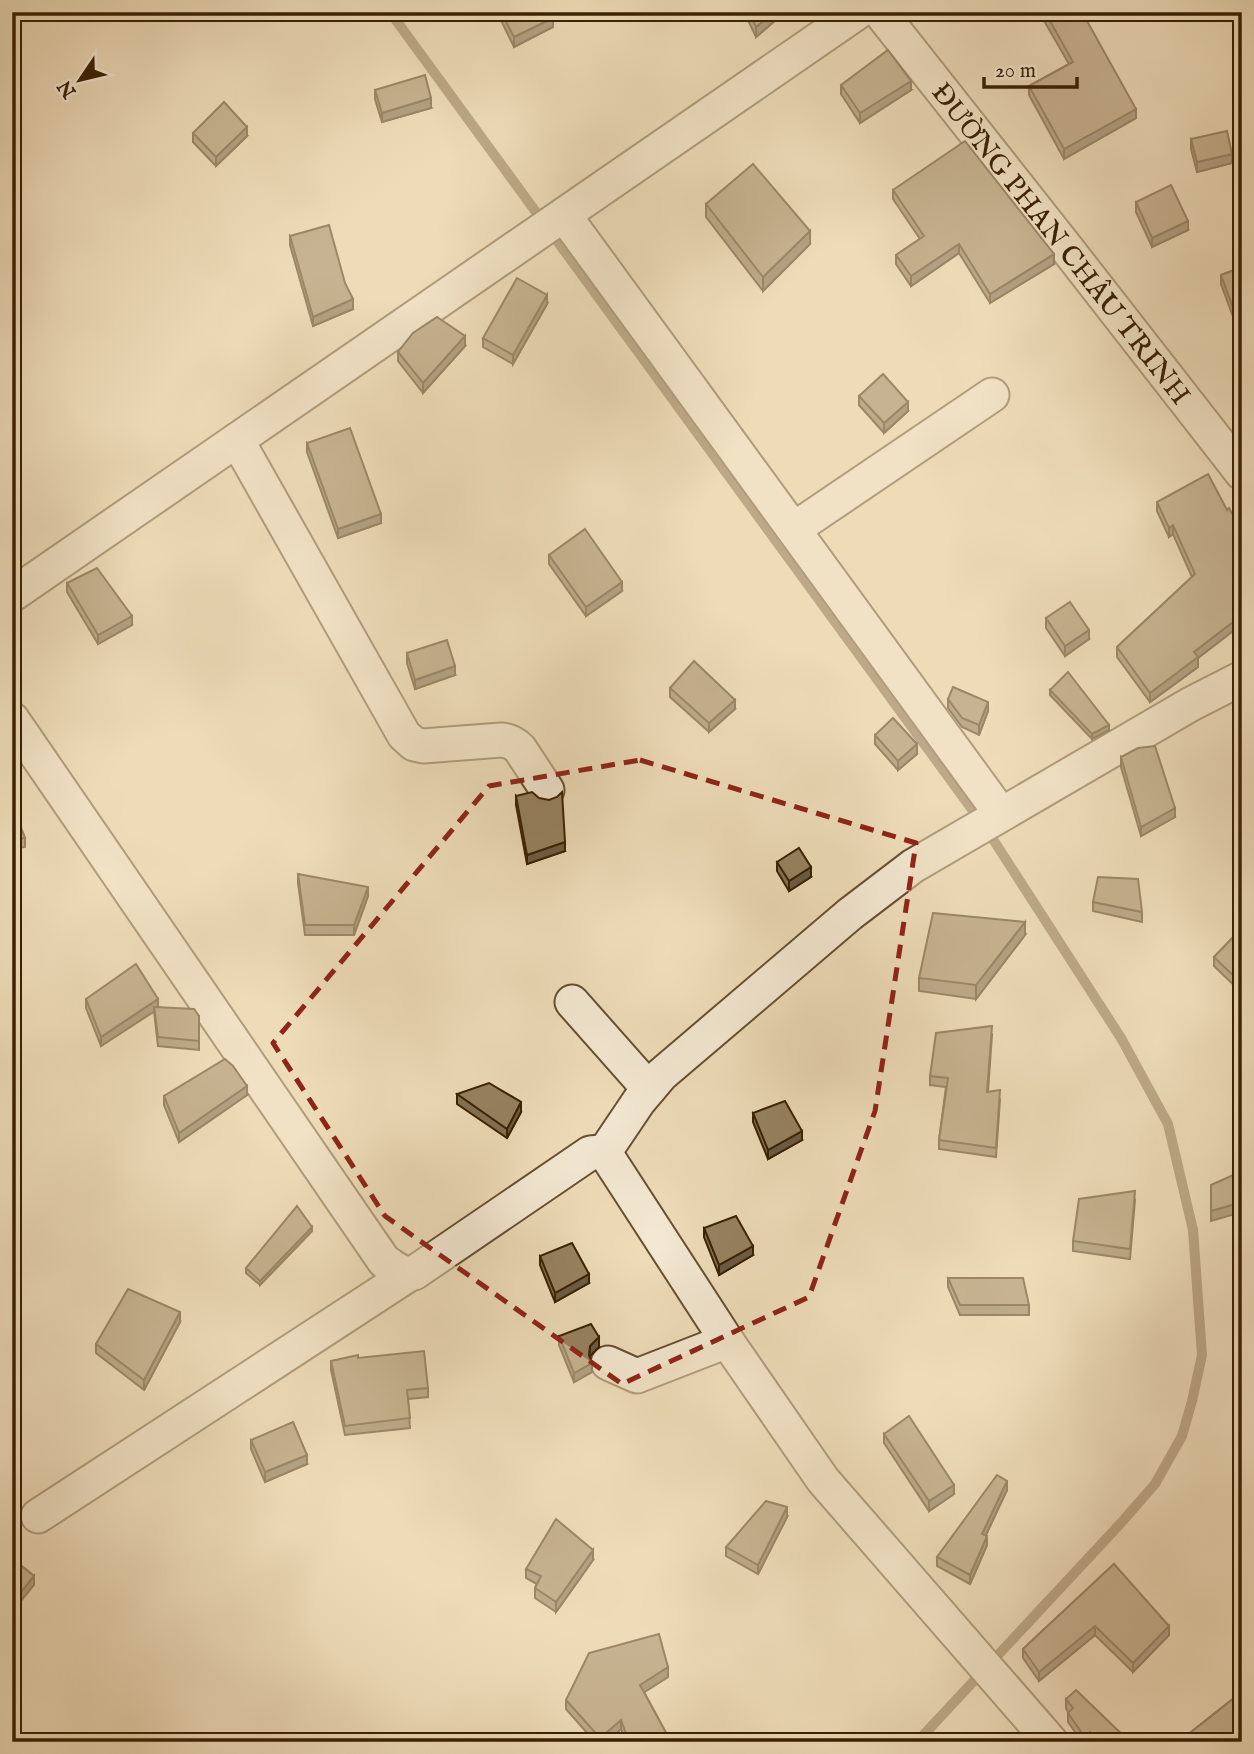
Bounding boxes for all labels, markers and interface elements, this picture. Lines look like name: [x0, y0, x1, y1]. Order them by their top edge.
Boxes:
north arrow: [46, 46, 116, 116]
scale bar: [984, 46, 1077, 90]
text: 20 m: [995, 58, 1036, 85]
text: N: [53, 75, 83, 103]
street label: ĐƯỜNG PHAN CHÂU TRINH: [923, 77, 1197, 413]

